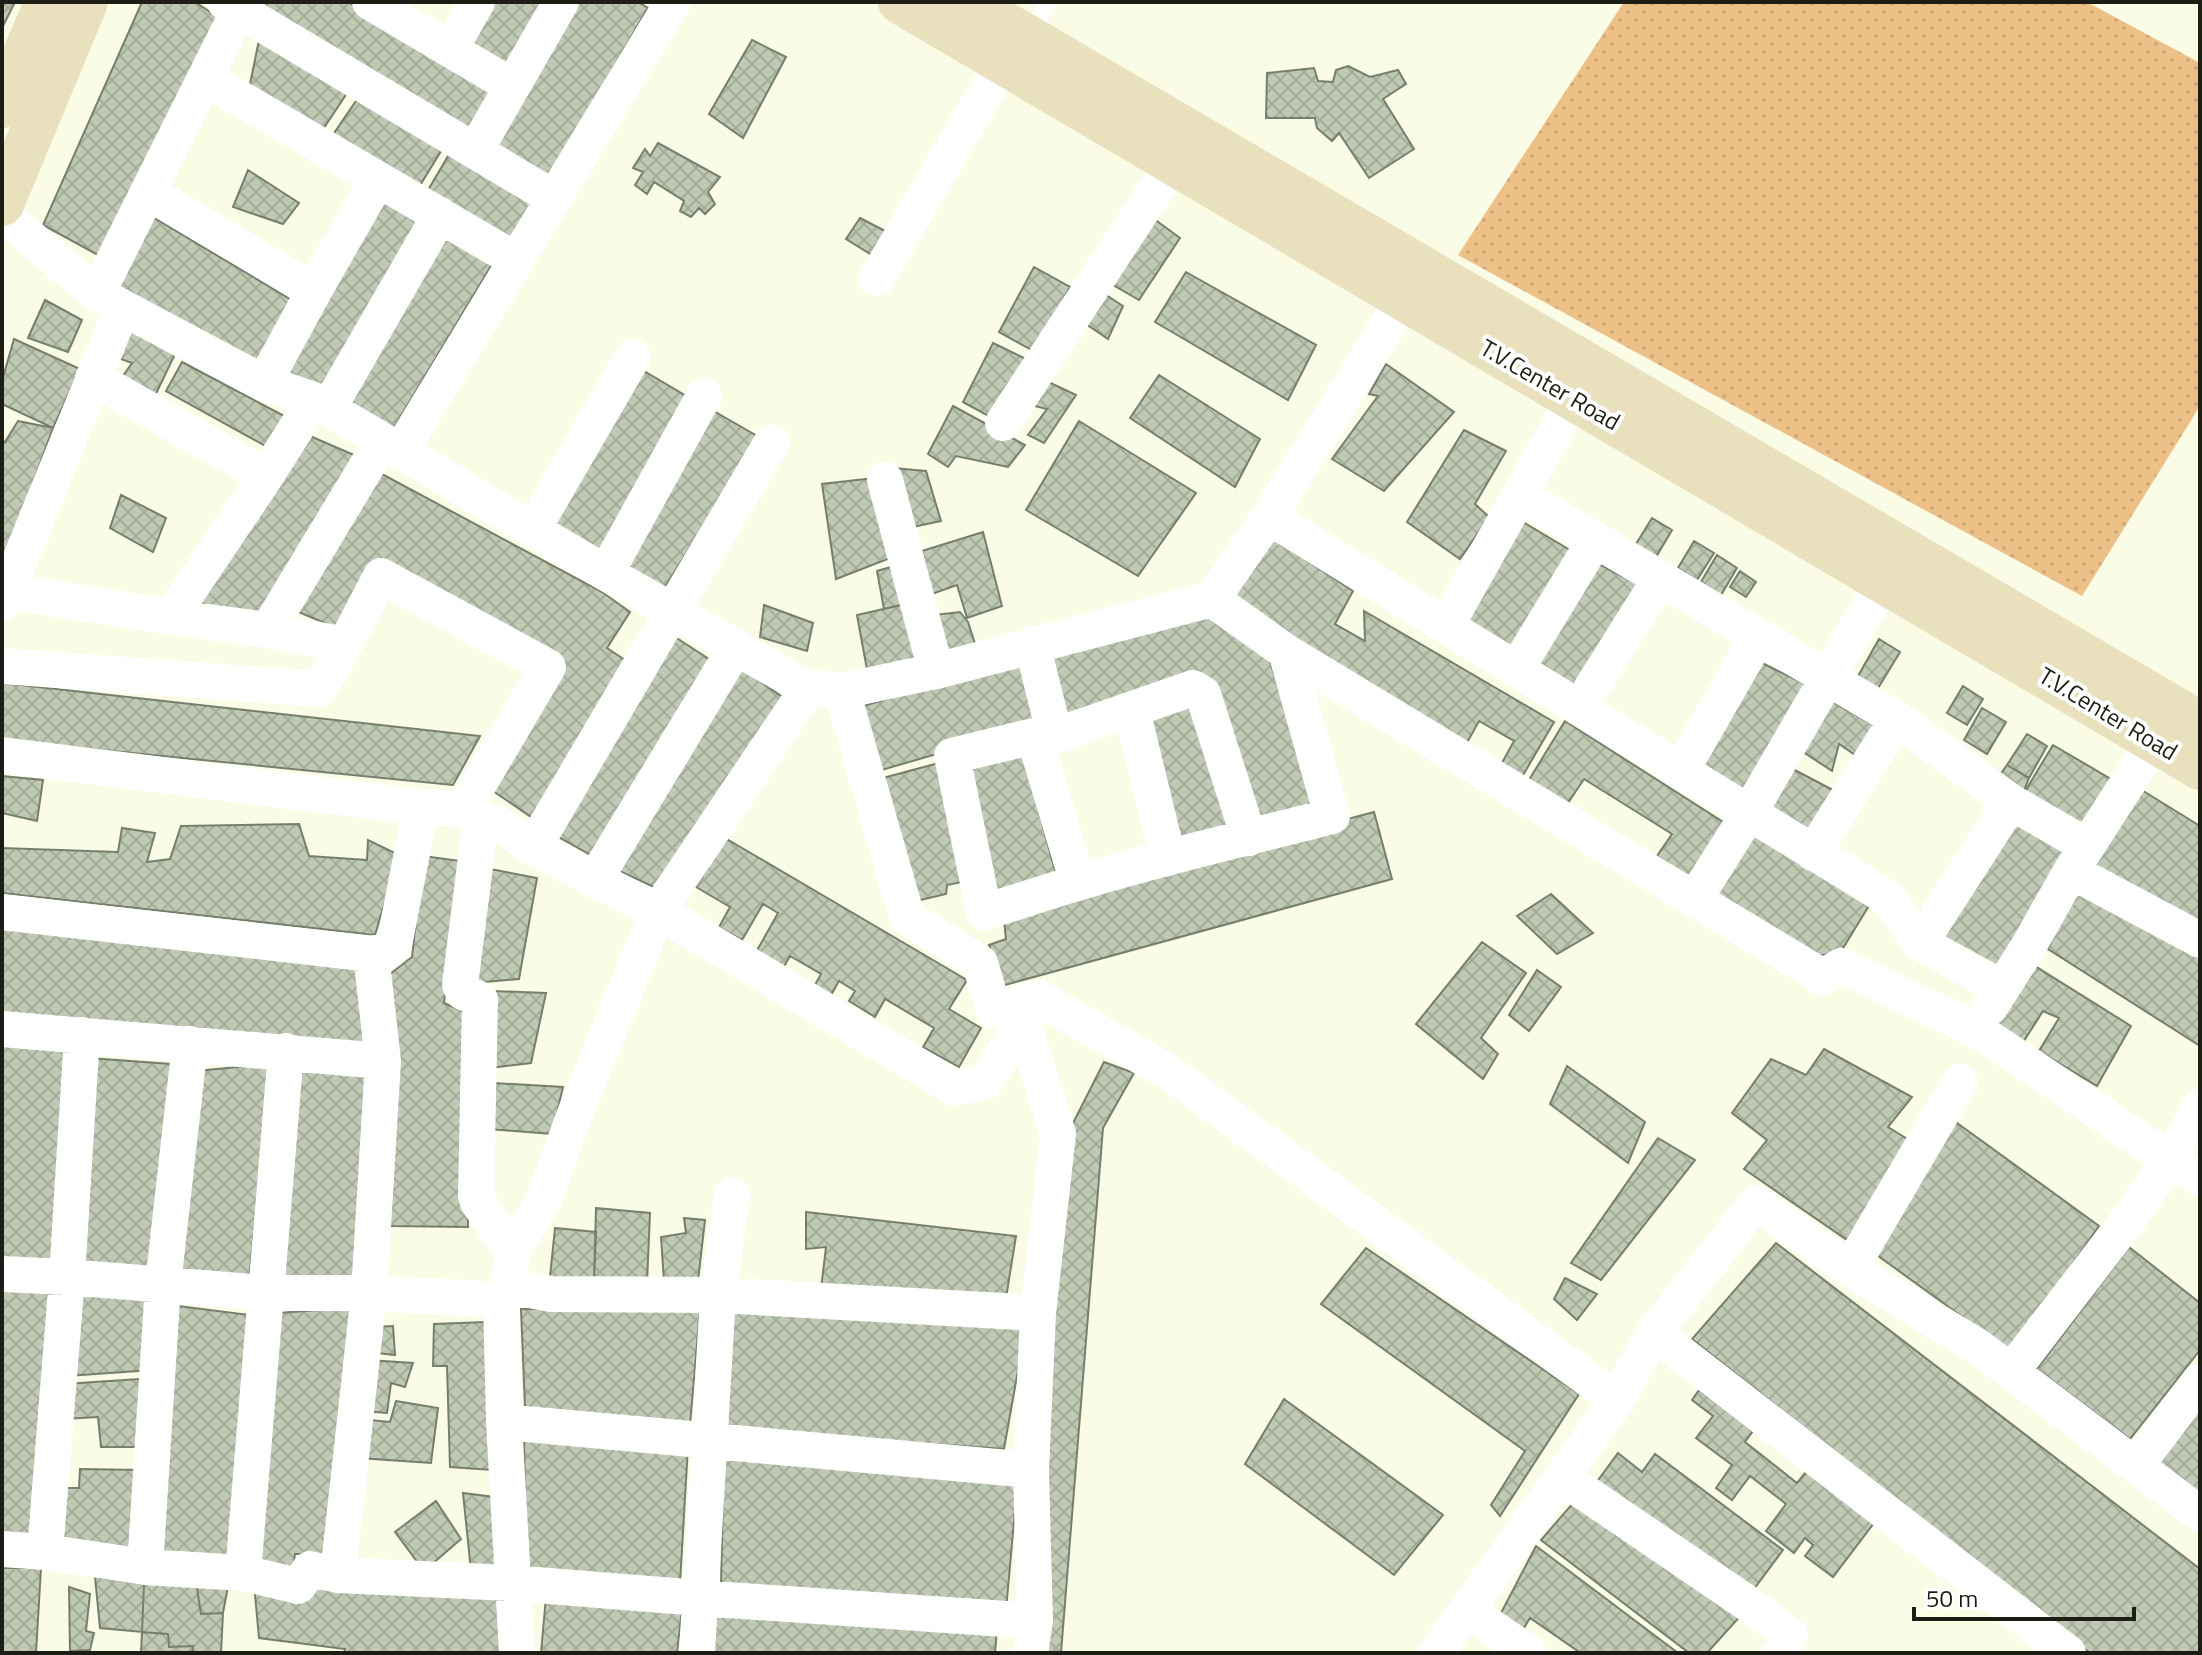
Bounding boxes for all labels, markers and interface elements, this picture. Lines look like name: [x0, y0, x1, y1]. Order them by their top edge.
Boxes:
street label: T.V.Center Road: [1474, 329, 1627, 439]
street label: T.V.Center Road: [2032, 657, 2185, 769]
scale bar: [1914, 1571, 2134, 1621]
text: 50 m: [1926, 1580, 1978, 1616]

